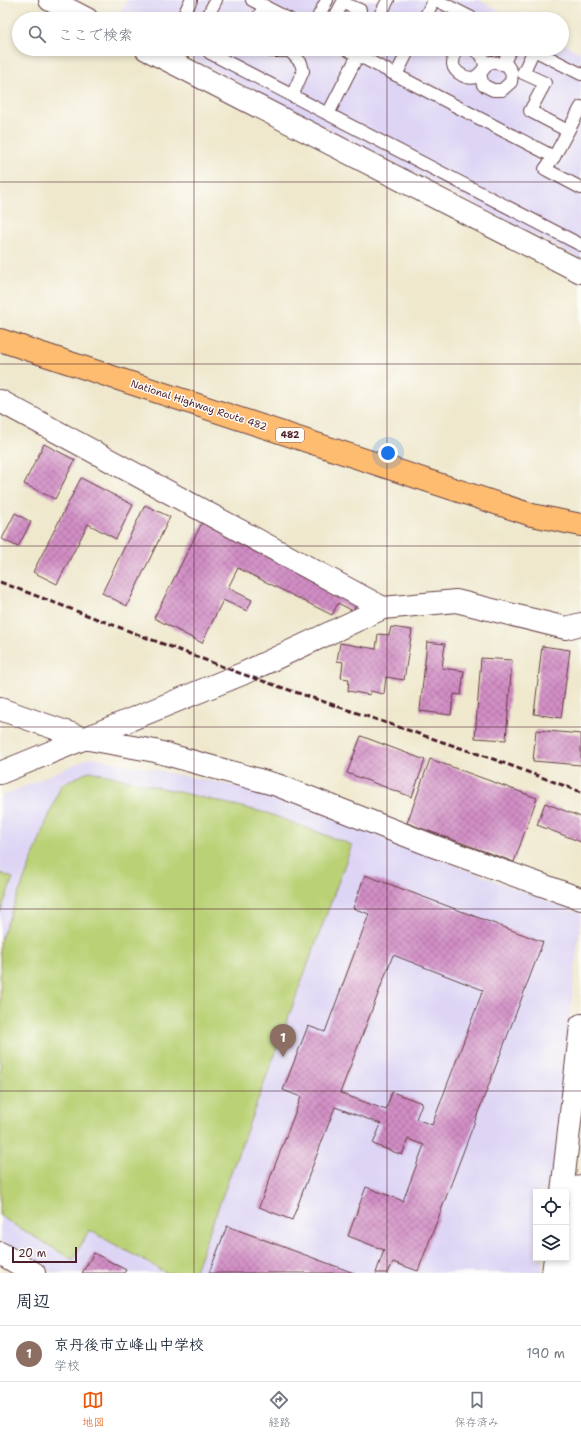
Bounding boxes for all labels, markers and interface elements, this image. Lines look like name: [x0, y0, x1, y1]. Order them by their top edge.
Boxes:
search box: [12, 12, 569, 56]
icon: search: [26, 23, 48, 45]
text: ここで検索: [58, 25, 133, 45]
street label: National Highway Route 482: [129, 377, 269, 433]
road number: 482: [276, 428, 304, 442]
your location: [378, 443, 398, 463]
pin: 1: [270, 1024, 296, 1057]
map controls: [533, 1189, 569, 1261]
button: locate: [533, 1189, 569, 1225]
button: layers: [533, 1225, 569, 1261]
scale bar: [12, 1245, 77, 1264]
text: 20 m: [18, 1246, 46, 1261]
text: 周辺: [16, 1290, 50, 1312]
text: 京丹後市立峰山中学校: [54, 1335, 204, 1355]
text: 1: [26, 1345, 32, 1362]
text: 190 m: [526, 1345, 565, 1362]
text: 学校: [54, 1357, 80, 1374]
tab: 地図: [82, 1389, 104, 1430]
tab: 経路: [268, 1389, 290, 1430]
tab: 保存済み: [455, 1389, 499, 1430]

